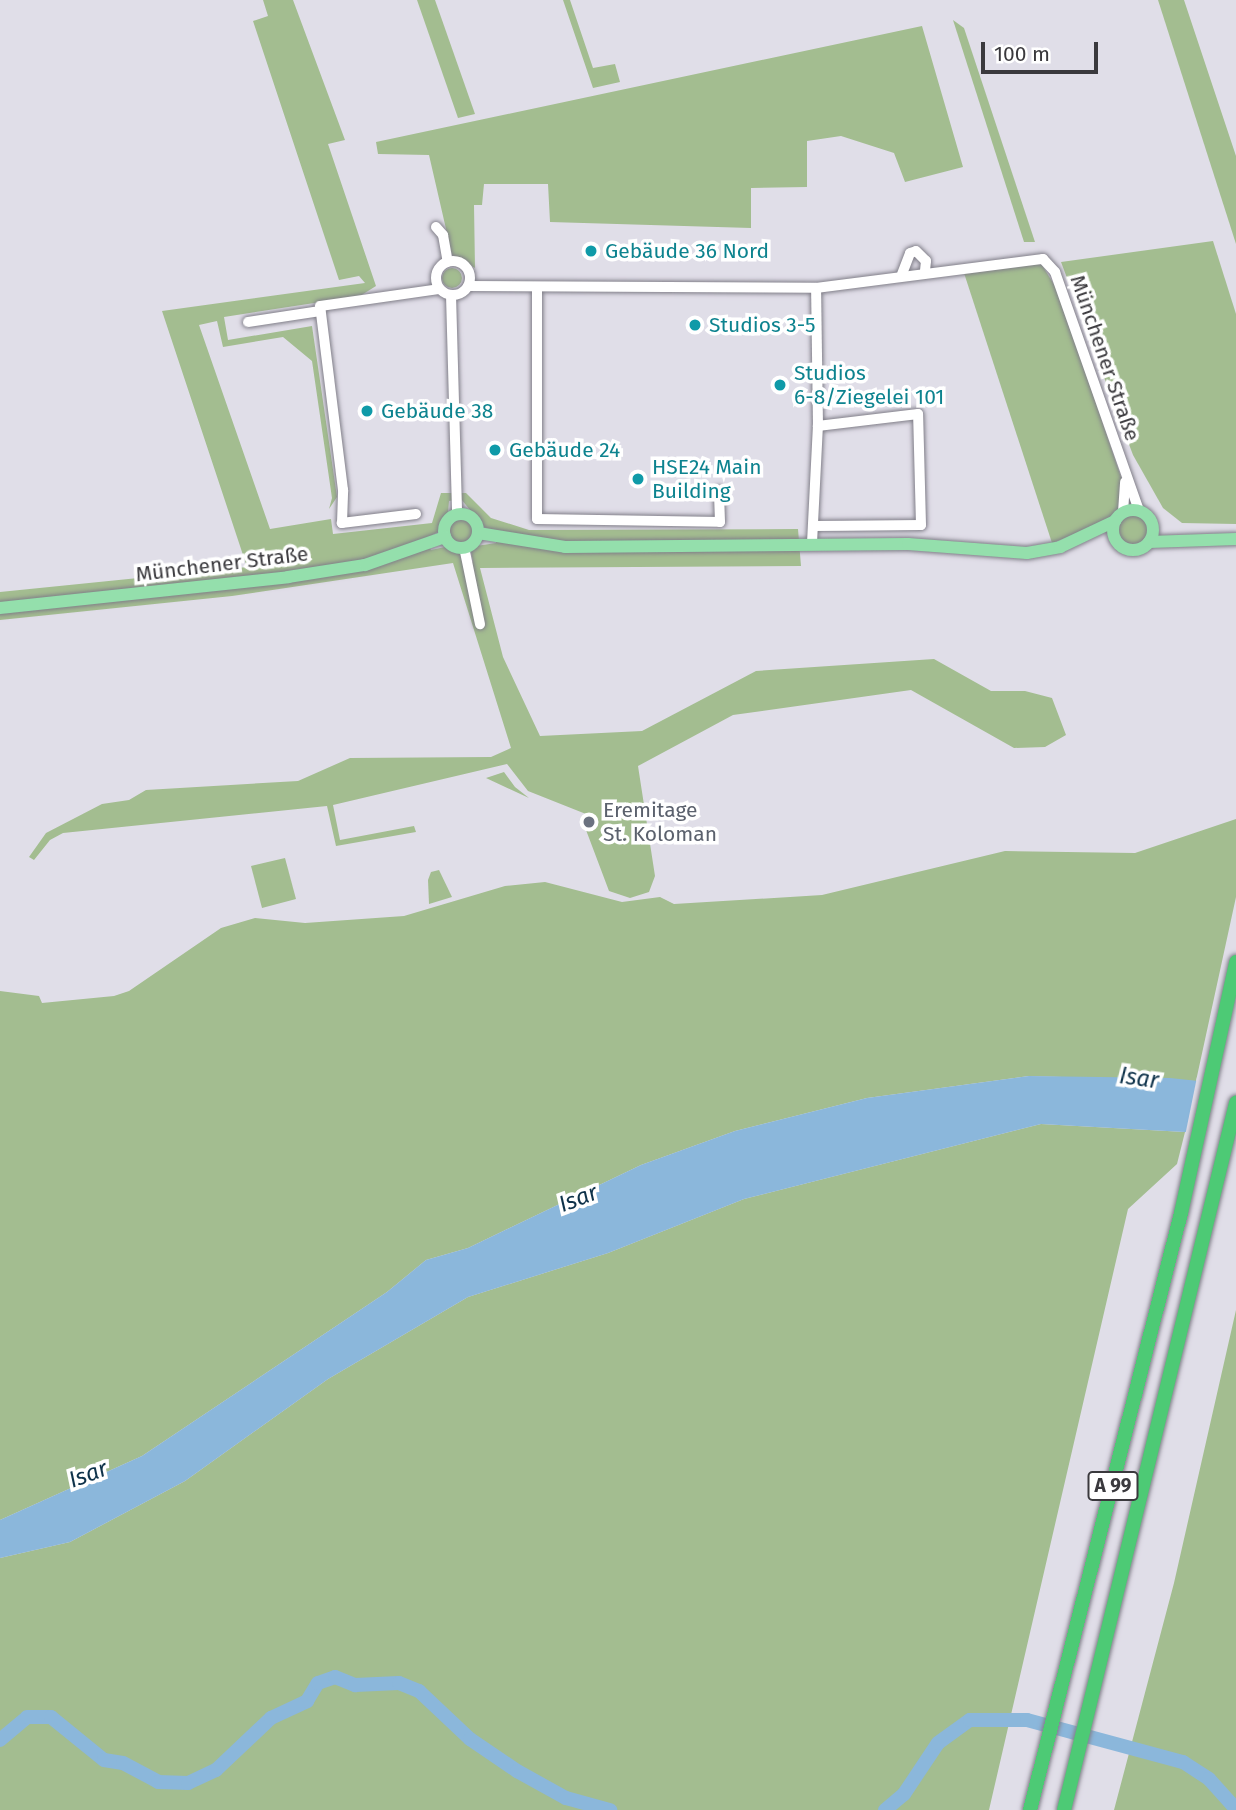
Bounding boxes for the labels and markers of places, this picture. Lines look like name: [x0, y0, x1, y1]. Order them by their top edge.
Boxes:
place label: Gebäude 36 Nord: [605, 238, 769, 264]
marker: Gebäude 36 Nord: [583, 243, 599, 259]
place label: Studios 3-5: [709, 312, 816, 338]
marker: Studios 3-5: [687, 317, 703, 333]
place label: Studios 6-8/Ziegelei 101: [794, 360, 944, 410]
marker: Studios 6-8/Ziegelei 101: [772, 377, 788, 393]
place label: Gebäude 38: [381, 398, 493, 424]
marker: Gebäude 38: [359, 403, 375, 419]
place label: Gebäude 24: [509, 437, 620, 463]
marker: Gebäude 24: [487, 442, 503, 458]
place label: HSE24 Main Building: [652, 454, 762, 504]
marker: HSE24 Main Building: [630, 471, 646, 487]
place label: Eremitage St. Koloman: [603, 797, 717, 847]
marker: Eremitage St. Koloman: [581, 814, 597, 830]

